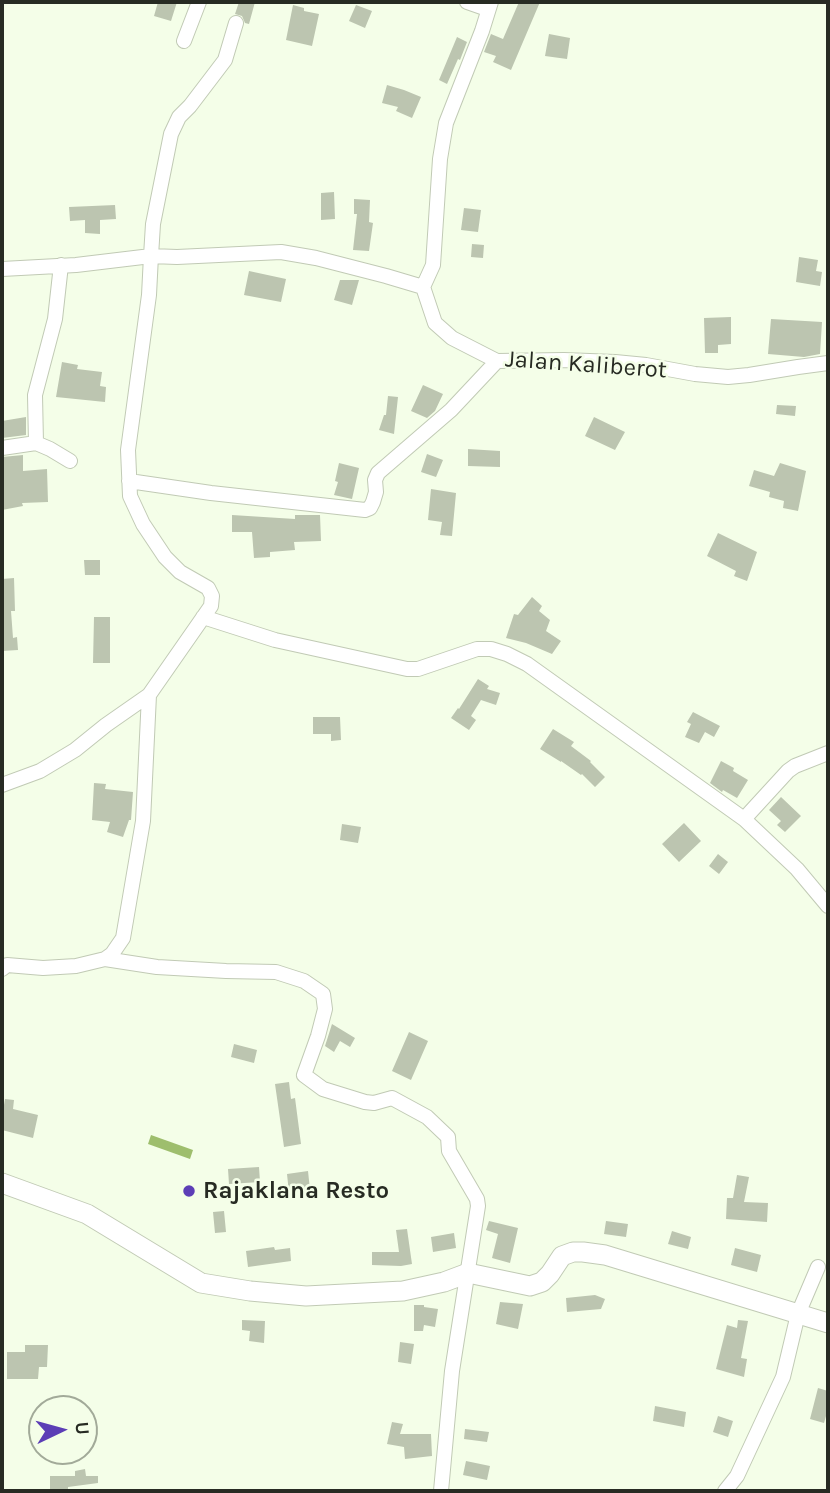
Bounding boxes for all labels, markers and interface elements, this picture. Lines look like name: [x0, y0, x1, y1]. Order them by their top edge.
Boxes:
street label: Jalan Kaliberot: [504, 345, 668, 385]
place label: Rajaklana Resto: [203, 1177, 389, 1205]
marker: Rajaklana Resto: [181, 1183, 197, 1199]
north arrow: [28, 1395, 98, 1465]
text: U: [70, 1421, 93, 1436]

